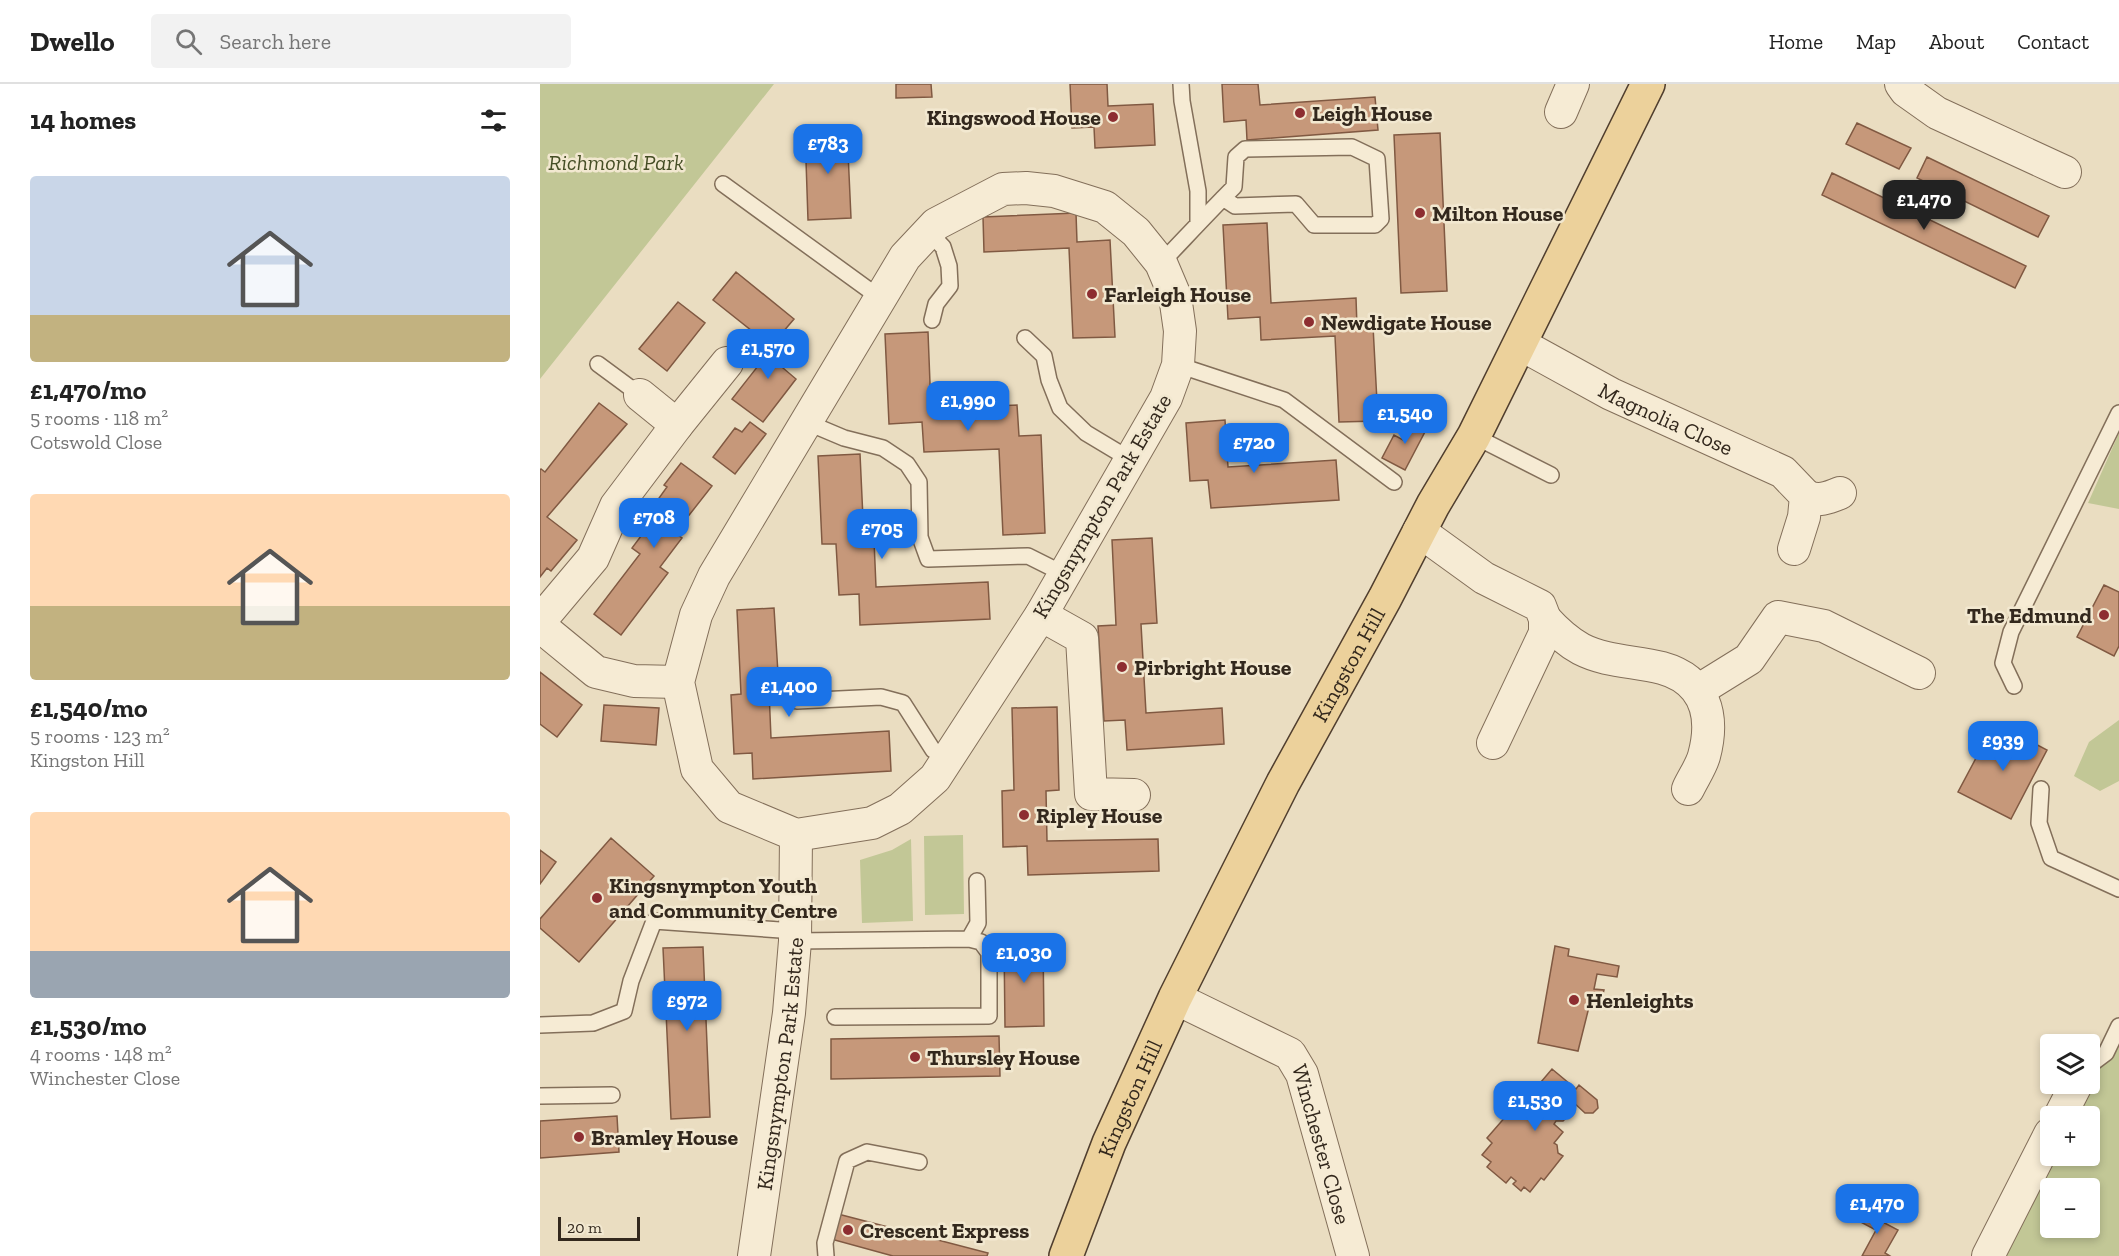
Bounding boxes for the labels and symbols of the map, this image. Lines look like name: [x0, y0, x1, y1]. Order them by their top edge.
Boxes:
place label: Leigh House: [1312, 100, 1433, 127]
place label: Kingswood House: [927, 104, 1101, 131]
marker: Leigh House: [1293, 106, 1307, 120]
marker: Kingswood House: [1106, 110, 1120, 124]
pin: £783: [792, 124, 864, 175]
park label: Richmond Park: [548, 149, 684, 176]
pin: £1,470: [1875, 180, 1973, 231]
place label: Milton House: [1432, 200, 1564, 227]
marker: Milton House: [1413, 206, 1427, 220]
place label: Farleigh House: [1104, 281, 1252, 308]
marker: Farleigh House: [1085, 287, 1099, 301]
place label: Newdigate House: [1321, 309, 1492, 336]
marker: Newdigate House: [1302, 315, 1316, 329]
pin: £1,570: [719, 329, 817, 380]
street label: Magnolia Close: [1594, 376, 1737, 461]
pin: £1,990: [919, 381, 1017, 432]
street label: Kingsnympton Park Estate: [1027, 389, 1177, 623]
pin: £1,540: [1356, 394, 1454, 445]
pin: £720: [1218, 423, 1290, 474]
pin: £708: [618, 498, 690, 549]
pin: £705: [846, 509, 918, 560]
place label: The Edmund: [1967, 602, 2092, 629]
street label: Kingston Hill: [1306, 603, 1391, 726]
marker: The Edmund: [2097, 608, 2111, 622]
place label: Pirbright House: [1134, 654, 1292, 681]
marker: Pirbright House: [1115, 660, 1129, 674]
pin: £1,400: [740, 667, 838, 718]
pin: £939: [1967, 721, 2039, 772]
place label: Ripley House: [1036, 802, 1163, 829]
marker: Ripley House: [1017, 808, 1031, 822]
place label: Kingsnympton Youth and Community Centre: [609, 872, 838, 924]
marker: Kingsnympton Youth and Community Centre: [590, 891, 604, 905]
pin: £1,030: [975, 933, 1073, 984]
street label: Kingsnympton Park Estate: [750, 936, 809, 1192]
pin: £972: [651, 981, 723, 1032]
place label: Henleights: [1586, 987, 1694, 1014]
marker: Henleights: [1567, 993, 1581, 1007]
street label: Kingston Hill: [1091, 1035, 1168, 1161]
place label: Thursley House: [927, 1044, 1080, 1071]
marker: Thursley House: [908, 1050, 922, 1064]
street label: Winchester Close: [1286, 1061, 1357, 1227]
pin: £1,530: [1486, 1081, 1584, 1132]
place label: Bramley House: [591, 1124, 738, 1151]
marker: Bramley House: [572, 1130, 586, 1144]
pin: £1,470: [1828, 1184, 1926, 1235]
scale bar: [558, 1214, 640, 1242]
place label: Crescent Express: [860, 1217, 1029, 1244]
marker: Crescent Express: [841, 1223, 855, 1237]

